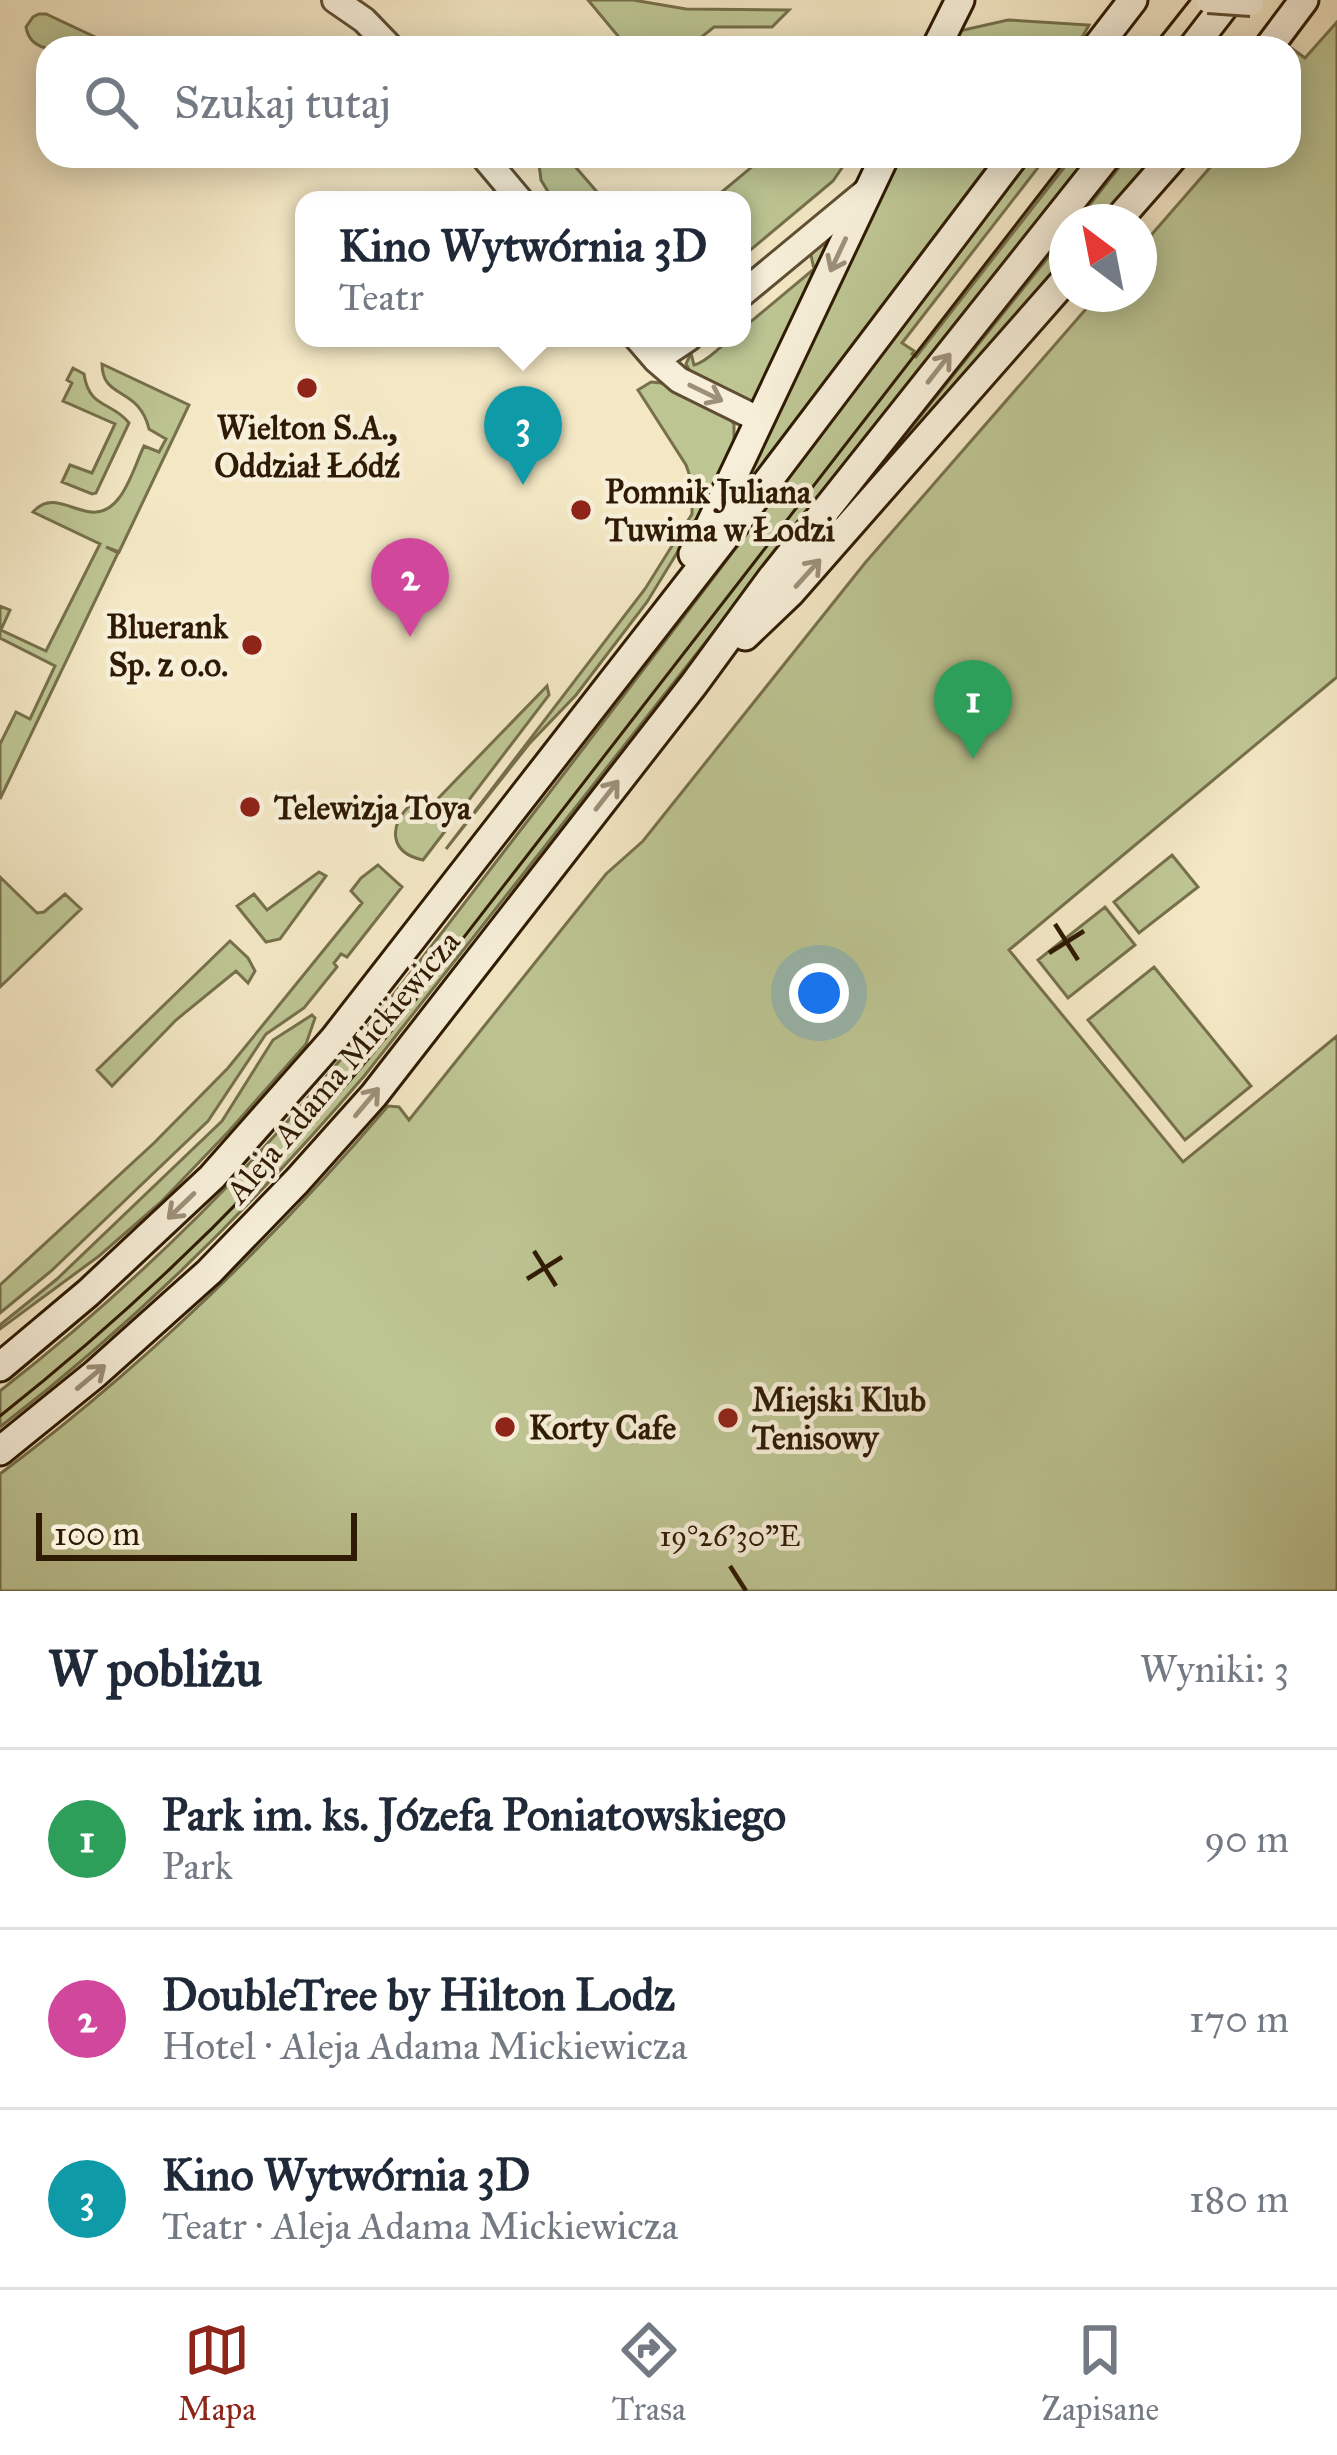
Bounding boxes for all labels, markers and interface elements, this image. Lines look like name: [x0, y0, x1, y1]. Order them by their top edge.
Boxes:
search box: [36, 36, 1301, 168]
icon: search: [78, 69, 144, 135]
text: Szukaj tutaj: [174, 75, 391, 130]
popup: [295, 191, 751, 347]
north arrow: [1049, 204, 1157, 312]
text: Kino Wytwórnia 3D: [339, 218, 707, 273]
one-way arrow: [826, 236, 848, 272]
text: Teatr: [339, 273, 424, 321]
one-way arrow: [925, 352, 952, 384]
marker: Wielton S.A., Oddział Łódź: [294, 375, 320, 401]
one-way arrow: [687, 383, 723, 405]
pin: 3: [484, 386, 562, 485]
place label: Wielton S.A., Oddział Łódź: [214, 408, 401, 486]
place label: Pomnik Juliana Tuwima w Łodzi: [605, 472, 836, 550]
marker: Pomnik Juliana Tuwima w Łodzi: [568, 497, 594, 523]
pin: 2: [371, 538, 449, 637]
one-way arrow: [794, 559, 821, 589]
place label: Bluerank Sp. z o.o.: [107, 607, 229, 685]
marker: Bluerank Sp. z o.o.: [239, 632, 265, 658]
pin: 1: [934, 660, 1012, 759]
one-way arrow: [594, 779, 619, 812]
place label: Telewizja Toya: [274, 788, 472, 828]
marker: Telewizja Toya: [237, 794, 263, 820]
street label: Aleja Adama Mickiewicza: [216, 922, 469, 1213]
your location: [789, 963, 849, 1023]
one-way arrow: [352, 1087, 380, 1118]
one-way arrow: [167, 1191, 196, 1220]
one-way arrow: [75, 1364, 106, 1392]
place label: Miejski Klub Tenisowy: [752, 1380, 926, 1458]
marker: Miejski Klub Tenisowy: [715, 1405, 741, 1431]
place label: Korty Cafe: [529, 1408, 677, 1448]
marker: Korty Cafe: [492, 1414, 518, 1440]
scale bar: [36, 1507, 357, 1560]
text: 100 m: [54, 1514, 140, 1554]
text: 19°26'30"E: [659, 1518, 801, 1555]
text: W pobliżu: [48, 1638, 262, 1700]
text: Wyniki: 3: [1140, 1645, 1289, 1693]
text: Park im. ks. Józefa Poniatowskiego: [162, 1787, 786, 1842]
text: 1: [79, 1815, 95, 1863]
text: 90 m: [1204, 1815, 1289, 1863]
text: Park: [162, 1842, 233, 1890]
text: DoubleTree by Hilton Lodz: [162, 1967, 675, 2022]
text: 2: [77, 1995, 97, 2043]
text: 170 m: [1189, 1995, 1289, 2043]
text: Hotel · Aleja Adama Mickiewicza: [162, 2022, 687, 2070]
text: Kino Wytwórnia 3D: [162, 2147, 530, 2202]
text: 3: [79, 2175, 95, 2223]
text: 180 m: [1189, 2175, 1289, 2223]
text: Teatr · Aleja Adama Mickiewicza: [162, 2202, 678, 2250]
tab: Mapa: [178, 2317, 256, 2429]
tab: Trasa: [612, 2317, 686, 2429]
tab: Zapisane: [1041, 2317, 1159, 2429]

